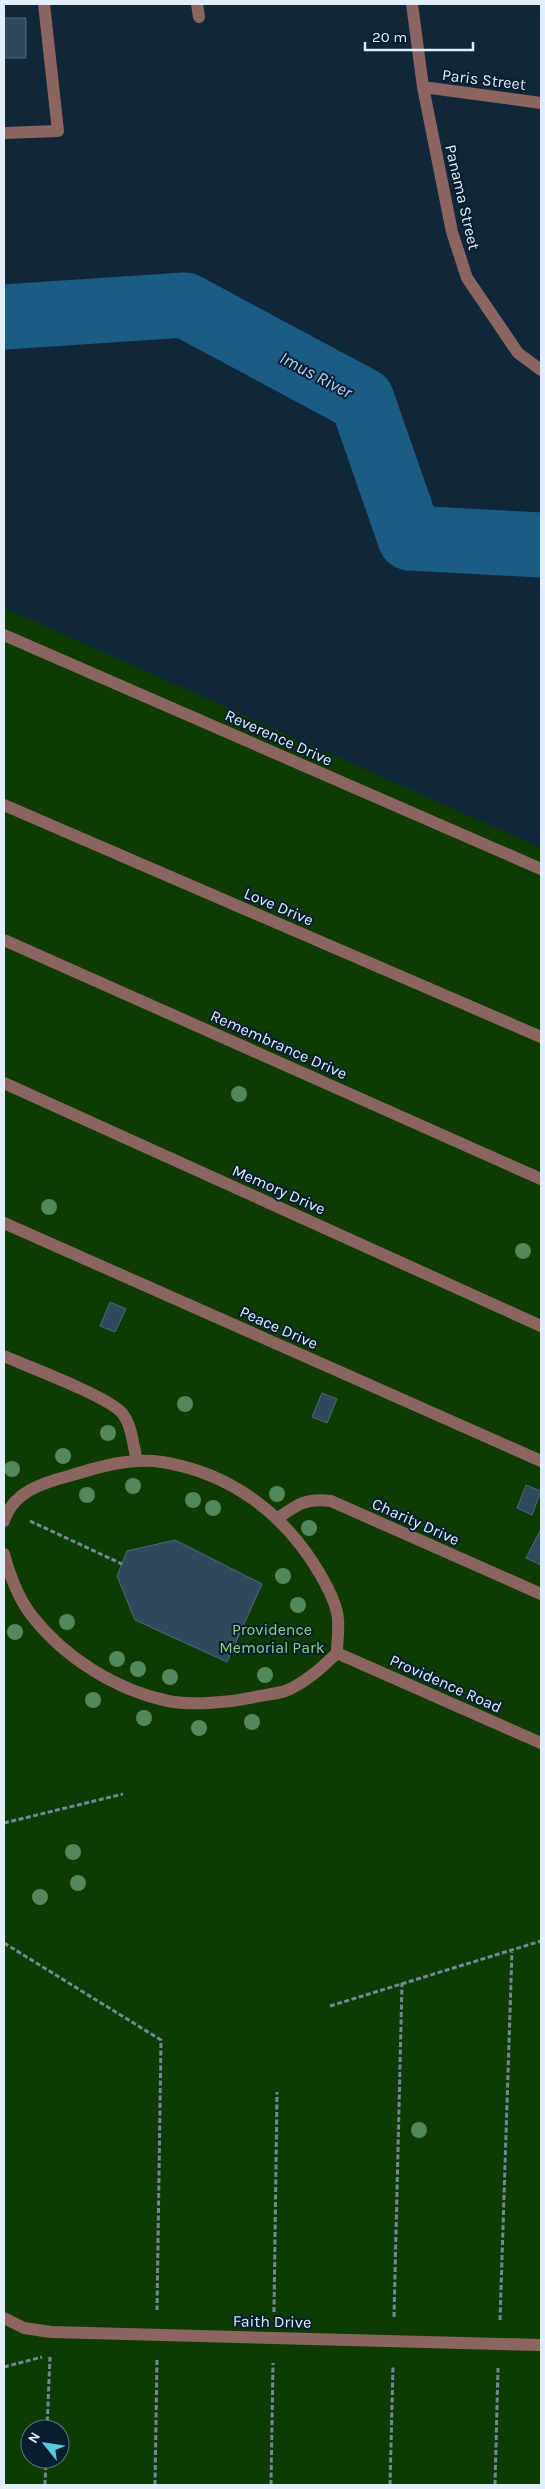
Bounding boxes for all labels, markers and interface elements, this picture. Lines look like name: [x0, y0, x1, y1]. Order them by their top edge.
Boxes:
scale bar: [365, 20, 472, 52]
text: 20 m: [372, 28, 407, 46]
street label: Paris Street: [441, 65, 527, 94]
street label: Panama Street: [441, 143, 484, 252]
water label: Imus River: [276, 347, 357, 404]
street label: Reverence Drive: [222, 705, 335, 770]
street label: Love Drive: [241, 883, 316, 930]
street label: Remembrance Drive: [208, 1006, 350, 1083]
street label: Memory Drive: [229, 1160, 328, 1218]
street label: Peace Drive: [237, 1302, 321, 1353]
street label: Charity Drive: [369, 1494, 462, 1549]
park label: Providence Memorial Park: [219, 1620, 325, 1657]
street label: Providence Road: [387, 1650, 505, 1717]
street label: Faith Drive: [233, 2311, 311, 2332]
north arrow: [20, 2419, 70, 2469]
text: N: [24, 2429, 44, 2446]

